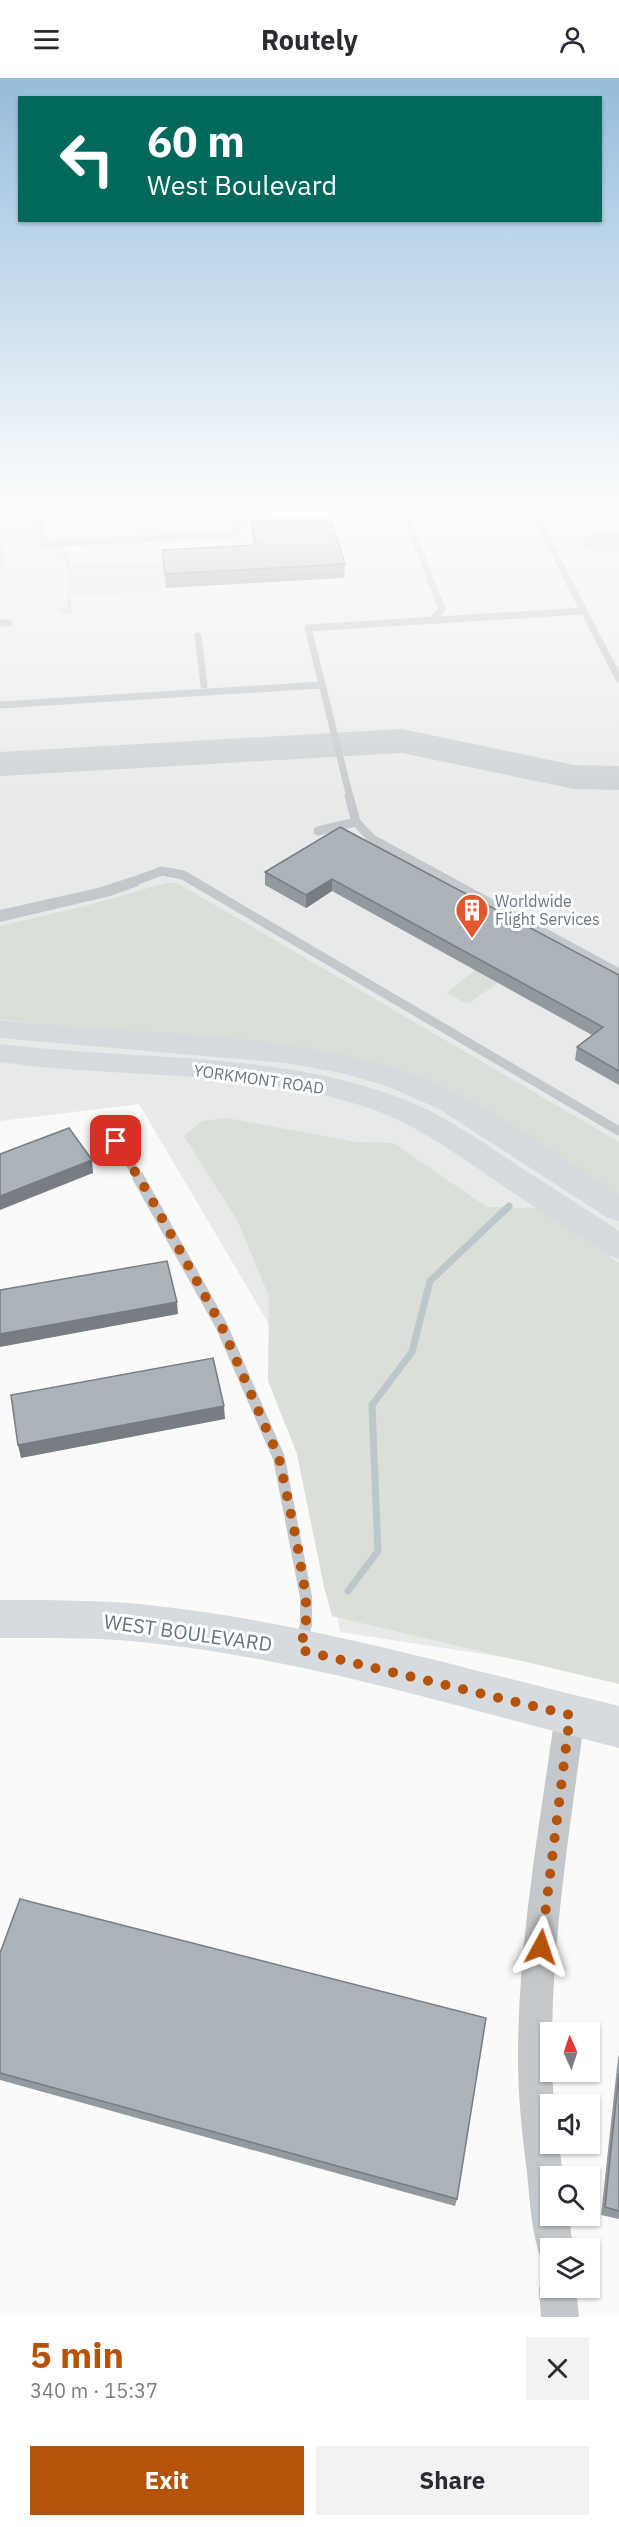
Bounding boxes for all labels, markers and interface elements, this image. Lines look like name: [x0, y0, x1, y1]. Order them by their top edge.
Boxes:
text: Routely: [261, 22, 358, 57]
icon: menu: [30, 23, 63, 56]
icon: person: [556, 23, 589, 56]
text: 60 m: [147, 114, 245, 169]
icon: left: [48, 120, 126, 198]
text: West Boulevard: [147, 167, 337, 202]
place label: Worldwide Flight Services: [495, 891, 600, 929]
building icon: Worldwide Flight Services: [454, 892, 490, 939]
street label: YORKMONT ROAD: [193, 1060, 325, 1098]
pin: [90, 1115, 141, 1166]
icon: arrive: [99, 1124, 132, 1157]
street label: WEST BOULEVARD: [102, 1607, 274, 1658]
position arrow: [509, 1915, 573, 1979]
north arrow: [540, 2022, 600, 2082]
map controls: [540, 2022, 600, 2298]
button: sound: [540, 2094, 600, 2154]
button: search: [540, 2166, 600, 2226]
button: layers: [540, 2238, 600, 2298]
text: 5 min: [30, 2331, 124, 2378]
button: close: [526, 2337, 589, 2400]
text: 340 m · 15:37: [30, 2377, 158, 2404]
button: Exit: [30, 2446, 304, 2515]
button: Share: [316, 2446, 589, 2515]

